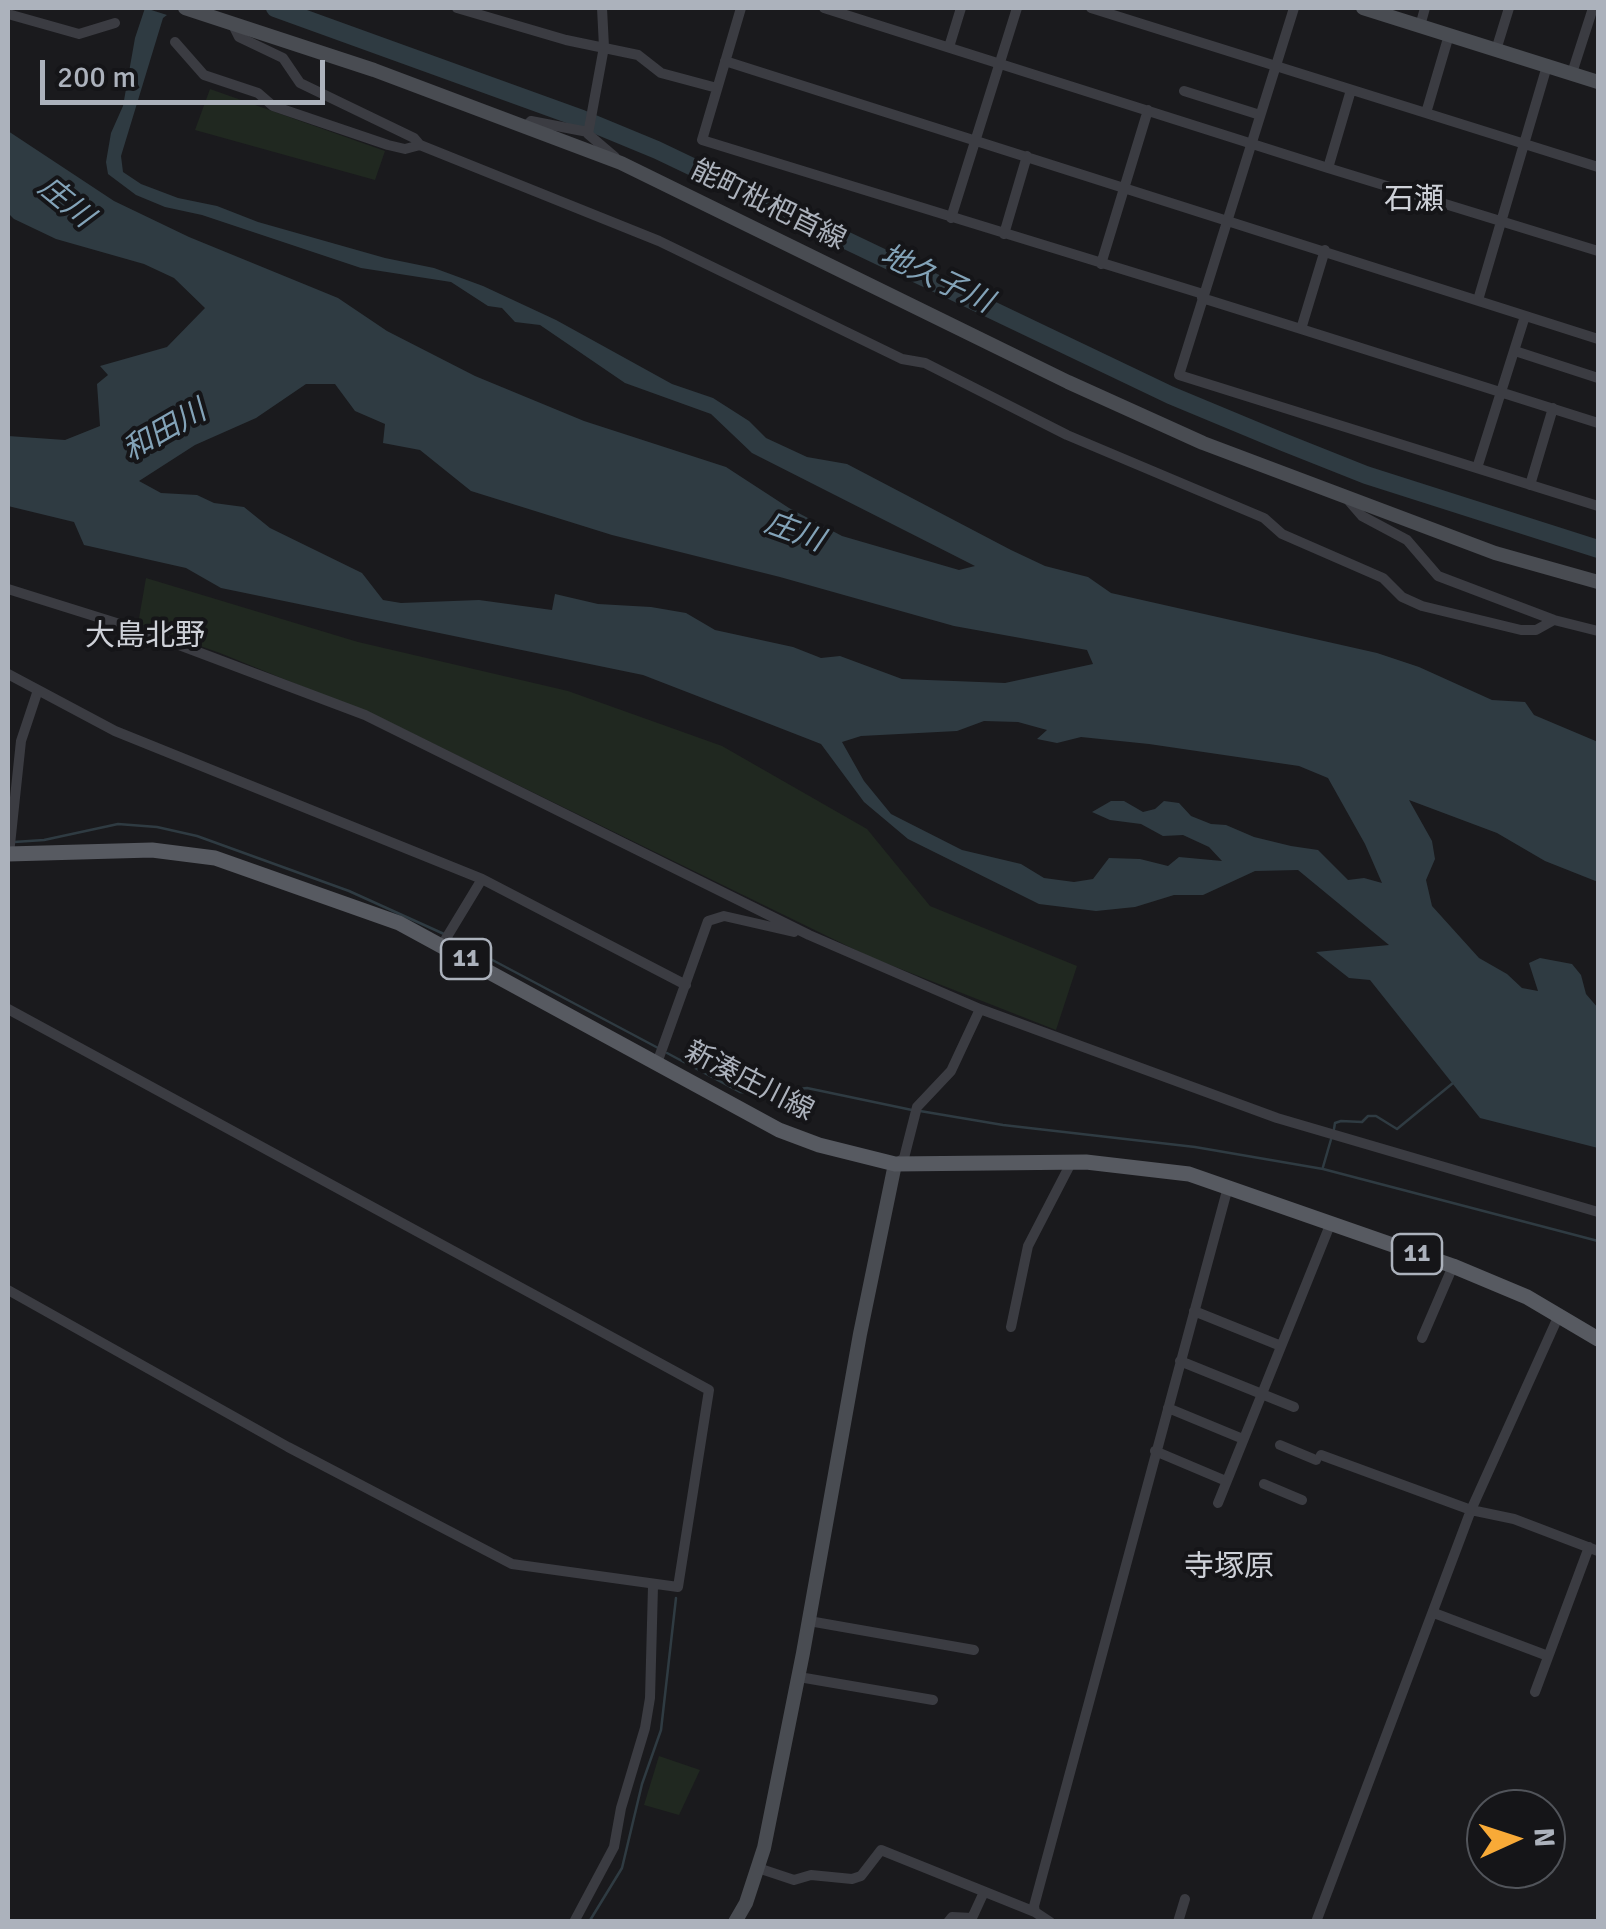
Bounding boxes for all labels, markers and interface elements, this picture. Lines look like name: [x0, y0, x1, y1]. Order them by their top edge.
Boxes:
scale bar: [45, 40, 330, 102]
text: 200 m: [57, 59, 136, 96]
street label: 能町枇杷首線: [685, 154, 851, 258]
water label: 庄川: [30, 170, 100, 236]
district label: 石瀬: [1384, 183, 1444, 219]
water label: 地久子川: [874, 238, 998, 322]
water label: 和田川: [117, 394, 213, 470]
water label: 庄川: [760, 506, 828, 560]
district label: 大島北野: [85, 619, 205, 655]
road number: 11: [441, 939, 491, 979]
street label: 新湊庄川線: [679, 1035, 819, 1129]
road number: 11: [1392, 1234, 1442, 1274]
district label: 寺塚原: [1184, 1550, 1274, 1586]
north arrow: [1466, 1789, 1566, 1889]
text: N: [1526, 1827, 1561, 1848]

